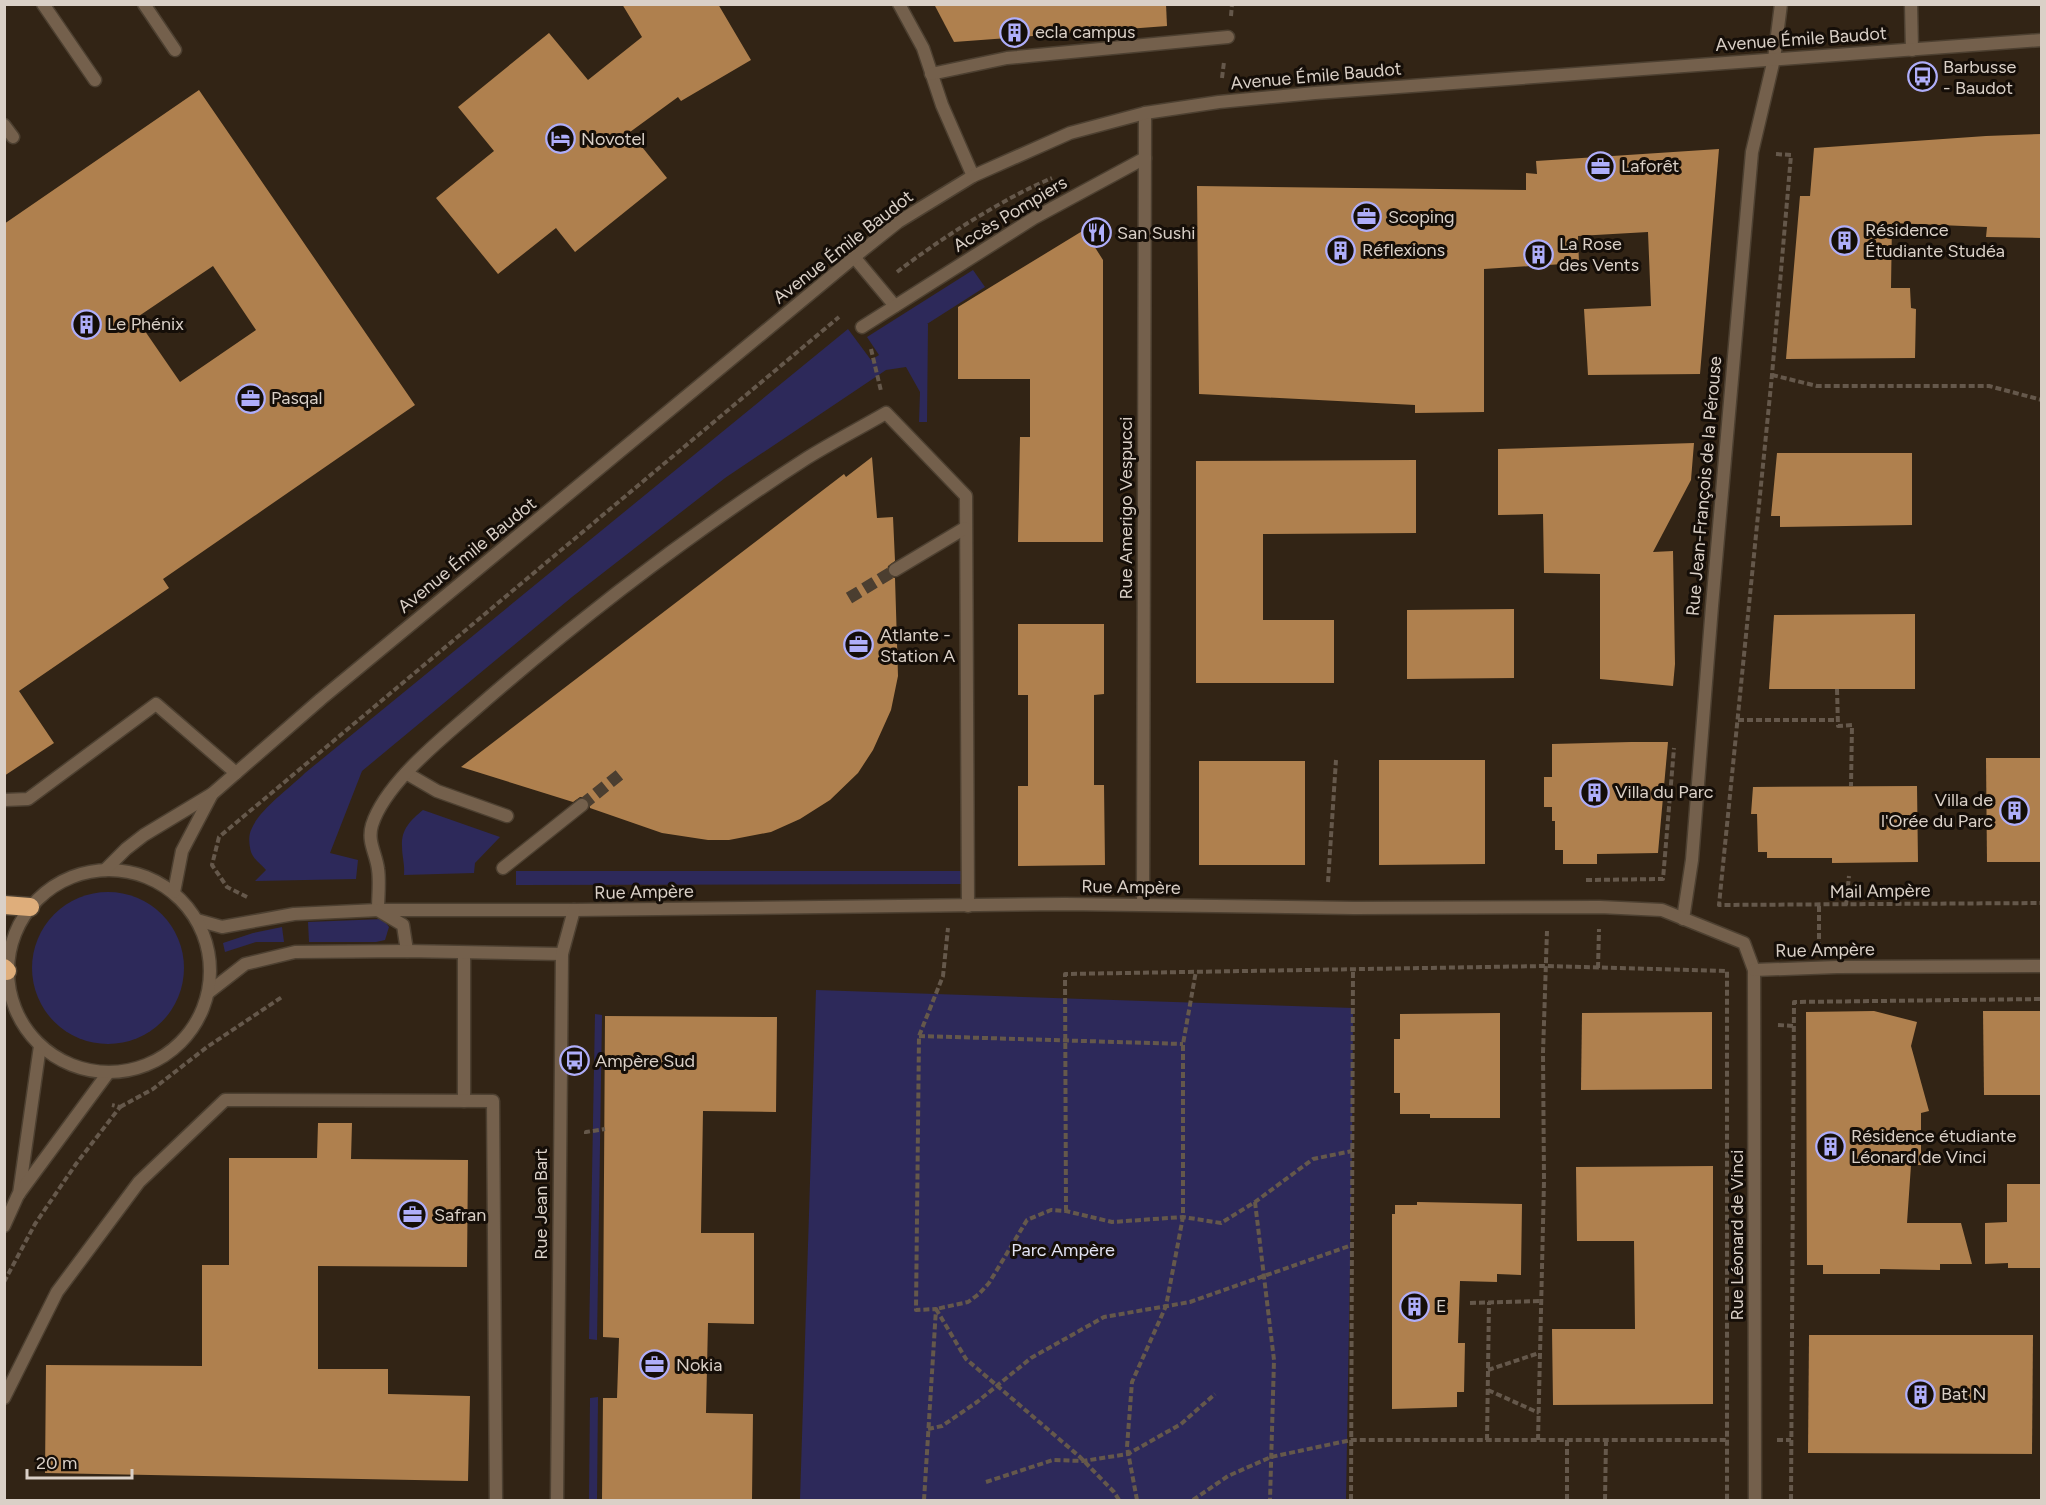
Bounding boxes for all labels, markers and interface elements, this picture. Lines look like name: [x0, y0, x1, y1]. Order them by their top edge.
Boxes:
building icon: ecla campus: [998, 16, 1030, 48]
place label: ecla campus: [1035, 21, 1135, 43]
street label: Avenue Émile Baudot: [1715, 22, 1888, 56]
place label: Barbusse - Baudot: [1943, 56, 2017, 99]
street label: Avenue Émile Baudot: [1230, 58, 1403, 94]
bus stop icon: Barbusse - Baudot: [1906, 61, 1938, 93]
hotel icon: Novotel: [544, 123, 576, 155]
place label: Novotel: [581, 128, 645, 150]
office icon: Laforêt: [1584, 150, 1616, 182]
place label: Laforêt: [1621, 155, 1679, 177]
street label: Accès Pompiers: [949, 171, 1071, 257]
street label: Avenue Émile Baudot: [769, 185, 918, 309]
office icon: Scoping: [1351, 201, 1383, 233]
place label: Scoping: [1388, 206, 1455, 228]
restaurant icon: San Sushi: [1080, 217, 1112, 249]
place label: Résidence Étudiante Studéa: [1865, 219, 2005, 262]
place label: San Sushi: [1117, 222, 1195, 244]
building icon: Résidence Étudiante Studéa: [1828, 224, 1860, 256]
place label: La Rose des Vents: [1559, 233, 1639, 276]
building icon: Réflexions: [1325, 234, 1357, 266]
building icon: La Rose des Vents: [1522, 238, 1554, 270]
place label: Réflexions: [1362, 239, 1445, 261]
building icon: Le Phénix: [70, 308, 102, 340]
place label: Le Phénix: [107, 313, 184, 335]
street label: Rue Jean-François de la Pérouse: [1682, 355, 1726, 617]
office icon: Pasqal: [234, 382, 266, 414]
place label: Pasqal: [271, 387, 322, 409]
street label: Rue Amerigo Vespucci: [1115, 417, 1137, 599]
street label: Avenue Émile Baudot: [393, 492, 541, 618]
place label: Atlante - Station A: [880, 624, 955, 667]
office icon: Atlante - Station A: [843, 629, 875, 661]
building icon: Villa du Parc: [1578, 776, 1610, 808]
place label: Villa du Parc: [1615, 781, 1714, 803]
place label: Villa de l'Orée du Parc: [1881, 789, 1993, 832]
building icon: Villa de l'Orée du Parc: [1998, 794, 2030, 826]
street label: Rue Ampère: [1081, 875, 1181, 899]
street label: Mail Ampère: [1829, 879, 1931, 903]
street label: Rue Ampère: [594, 880, 694, 904]
street label: Rue Ampère: [1775, 938, 1875, 962]
bus stop icon: Ampère Sud: [558, 1045, 590, 1077]
place label: Ampère Sud: [595, 1050, 695, 1072]
place label: Résidence étudiante Léonard de Vinci: [1851, 1125, 2017, 1168]
building icon: Résidence étudiante Léonard de Vinci: [1814, 1130, 1846, 1162]
street label: Rue Jean Bart: [530, 1148, 552, 1260]
street label: Rue Léonard de Vinci: [1726, 1150, 1748, 1320]
office icon: Safran: [397, 1199, 429, 1231]
place label: Safran: [434, 1204, 486, 1226]
park label: Parc Ampère: [1011, 1239, 1115, 1261]
building icon: E: [1399, 1290, 1431, 1322]
place label: E: [1436, 1295, 1447, 1317]
office icon: Nokia: [639, 1349, 671, 1381]
place label: Nokia: [676, 1354, 722, 1376]
building icon: Bat N: [1904, 1378, 1936, 1410]
place label: Bat N: [1941, 1383, 1986, 1405]
scale bar: [27, 1442, 132, 1480]
text: 20 m: [36, 1452, 77, 1474]

